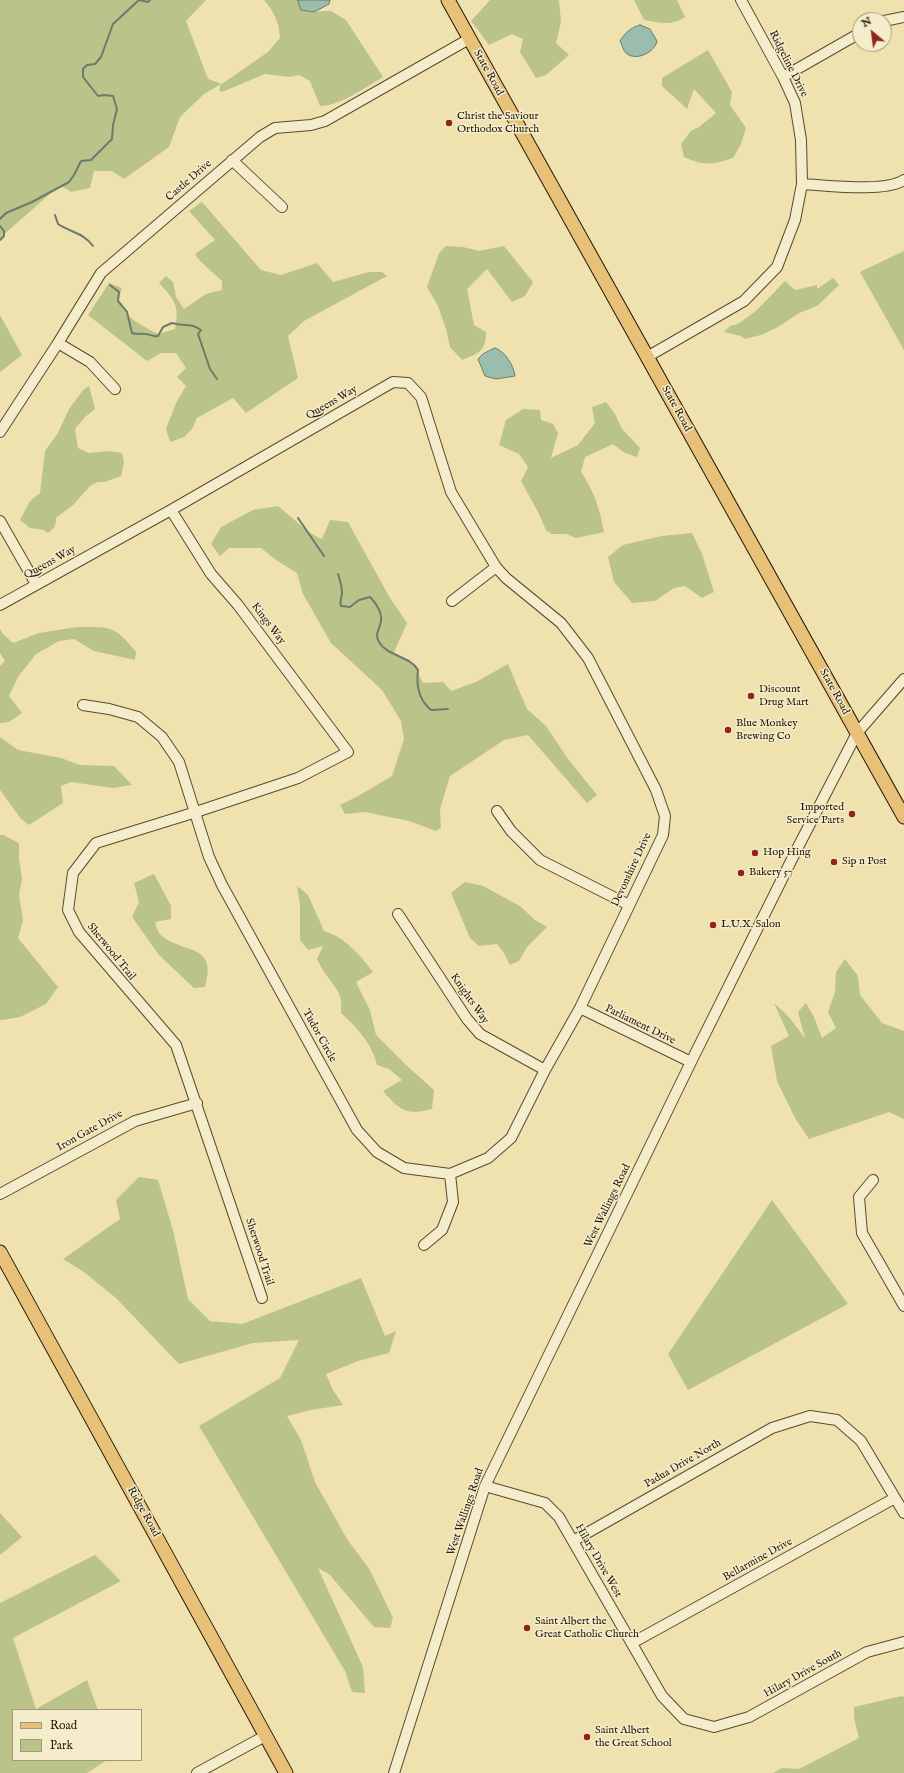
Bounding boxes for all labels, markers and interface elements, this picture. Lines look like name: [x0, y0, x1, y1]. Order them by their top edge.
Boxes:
north arrow: [852, 12, 892, 52]
text: N: [859, 14, 874, 31]
street label: Ridgeline Drive: [766, 28, 810, 100]
street label: State Road: [470, 48, 506, 98]
place label: Christ the Saviour Orthodox Church: [457, 110, 539, 136]
marker: Christ the Saviour Orthodox Church: [444, 118, 454, 128]
street label: Castle Drive: [163, 158, 215, 204]
street label: Queens Way: [304, 383, 360, 423]
street label: State Road: [658, 384, 694, 434]
street label: Queens Way: [22, 543, 78, 583]
street label: Kings Way: [248, 601, 288, 647]
street label: State Road: [816, 667, 852, 717]
place label: Discount Drug Mart: [759, 683, 809, 709]
marker: Discount Drug Mart: [746, 691, 756, 701]
place label: Blue Monkey Brewing Co: [736, 717, 798, 743]
marker: Blue Monkey Brewing Co: [723, 725, 733, 735]
place label: Imported Service Parts: [787, 801, 844, 827]
marker: Imported Service Parts: [847, 809, 857, 819]
street label: Devonshire Drive: [609, 831, 655, 909]
place label: Hop Hing: [763, 846, 811, 860]
marker: Hop Hing: [750, 848, 760, 858]
place label: Sip n Post: [842, 855, 887, 869]
marker: Sip n Post: [829, 857, 839, 867]
place label: Bakery 57: [749, 866, 793, 880]
marker: Bakery 57: [736, 868, 746, 878]
place label: L.U.X. Salon: [721, 918, 781, 932]
marker: L.U.X. Salon: [708, 920, 718, 930]
street label: Sherwood Trail: [84, 921, 138, 983]
street label: Knights Way: [447, 971, 491, 1027]
street label: Parliament Drive: [603, 1002, 677, 1048]
street label: Tudor Circle: [299, 1007, 339, 1065]
street label: Iron Gate Drive: [55, 1107, 125, 1155]
street label: West Wallings Road: [582, 1162, 634, 1250]
street label: Sherwood Trail: [242, 1217, 276, 1287]
street label: Padua Drive North: [642, 1437, 724, 1491]
street label: West Wallings Road: [445, 1467, 487, 1557]
street label: Ridge Road: [124, 1485, 162, 1539]
street label: Hilary Drive West: [572, 1522, 624, 1600]
street label: Bellarmine Drive: [721, 1535, 795, 1585]
place label: Saint Albert the Great Catholic Church: [535, 1615, 639, 1641]
marker: Saint Albert the Great Catholic Church: [522, 1623, 532, 1633]
street label: Hilary Drive South: [762, 1647, 844, 1701]
legend: [12, 1709, 142, 1761]
text: Road: [50, 1718, 77, 1733]
place label: Saint Albert the Great School: [595, 1724, 672, 1750]
marker: Saint Albert the Great School: [582, 1732, 592, 1742]
text: Park: [50, 1738, 73, 1753]

